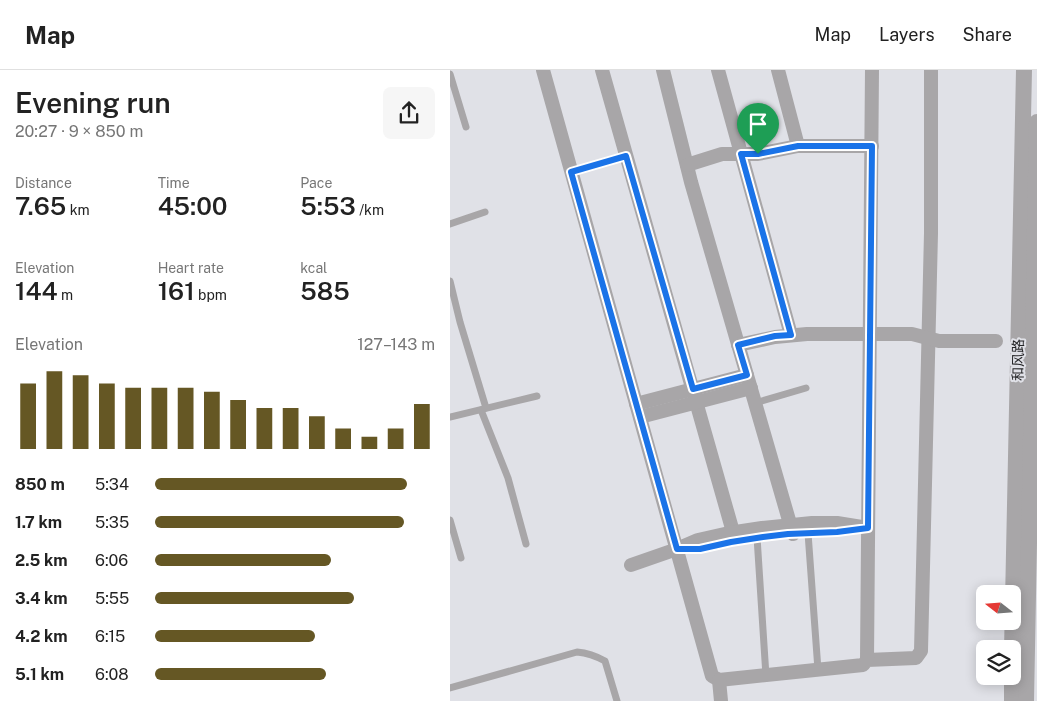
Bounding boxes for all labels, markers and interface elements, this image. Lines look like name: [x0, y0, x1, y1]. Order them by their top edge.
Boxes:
text: Map: [25, 21, 75, 49]
text: Map: [815, 24, 851, 45]
text: Layers: [879, 24, 935, 45]
text: Share: [963, 24, 1012, 45]
text: Evening run: [15, 86, 171, 119]
button: share: [383, 87, 435, 139]
pin: [737, 103, 779, 154]
icon: arrive: [744, 110, 772, 138]
text: 20:27 · 9 × 850 m: [15, 122, 143, 141]
text: Distance: [15, 175, 72, 191]
text: Time: [158, 175, 190, 191]
text: Pace: [300, 175, 332, 191]
text: 7.65: [15, 191, 66, 221]
text: 45:00: [158, 191, 228, 221]
text: 5:53: [300, 191, 356, 221]
text: km: [66, 202, 90, 218]
text: /km: [356, 202, 384, 218]
text: Elevation: [15, 260, 74, 276]
text: Heart rate: [158, 260, 224, 276]
text: kcal: [300, 260, 327, 276]
text: 144: [15, 276, 58, 306]
text: 161: [158, 276, 195, 306]
text: 585: [300, 276, 350, 306]
text: m: [58, 287, 73, 303]
text: bpm: [195, 287, 227, 303]
text: Elevation: [15, 335, 83, 354]
text: 127–143 m: [357, 335, 435, 354]
street label: 和风路: [1010, 339, 1026, 381]
text: 850 m: [15, 475, 65, 494]
text: 5:34: [95, 475, 129, 494]
text: 1.7 km: [15, 513, 62, 532]
text: 5:35: [95, 513, 129, 532]
text: 2.5 km: [15, 551, 67, 570]
text: 6:06: [95, 551, 128, 570]
north arrow: [976, 585, 1021, 630]
map controls: [976, 585, 1021, 685]
text: 3.4 km: [15, 589, 68, 608]
text: 5:55: [95, 589, 129, 608]
text: 4.2 km: [15, 627, 68, 646]
text: 6:15: [95, 627, 125, 646]
button: layers: [976, 640, 1021, 685]
text: 5.1 km: [15, 665, 64, 684]
text: 6:08: [95, 665, 129, 684]

